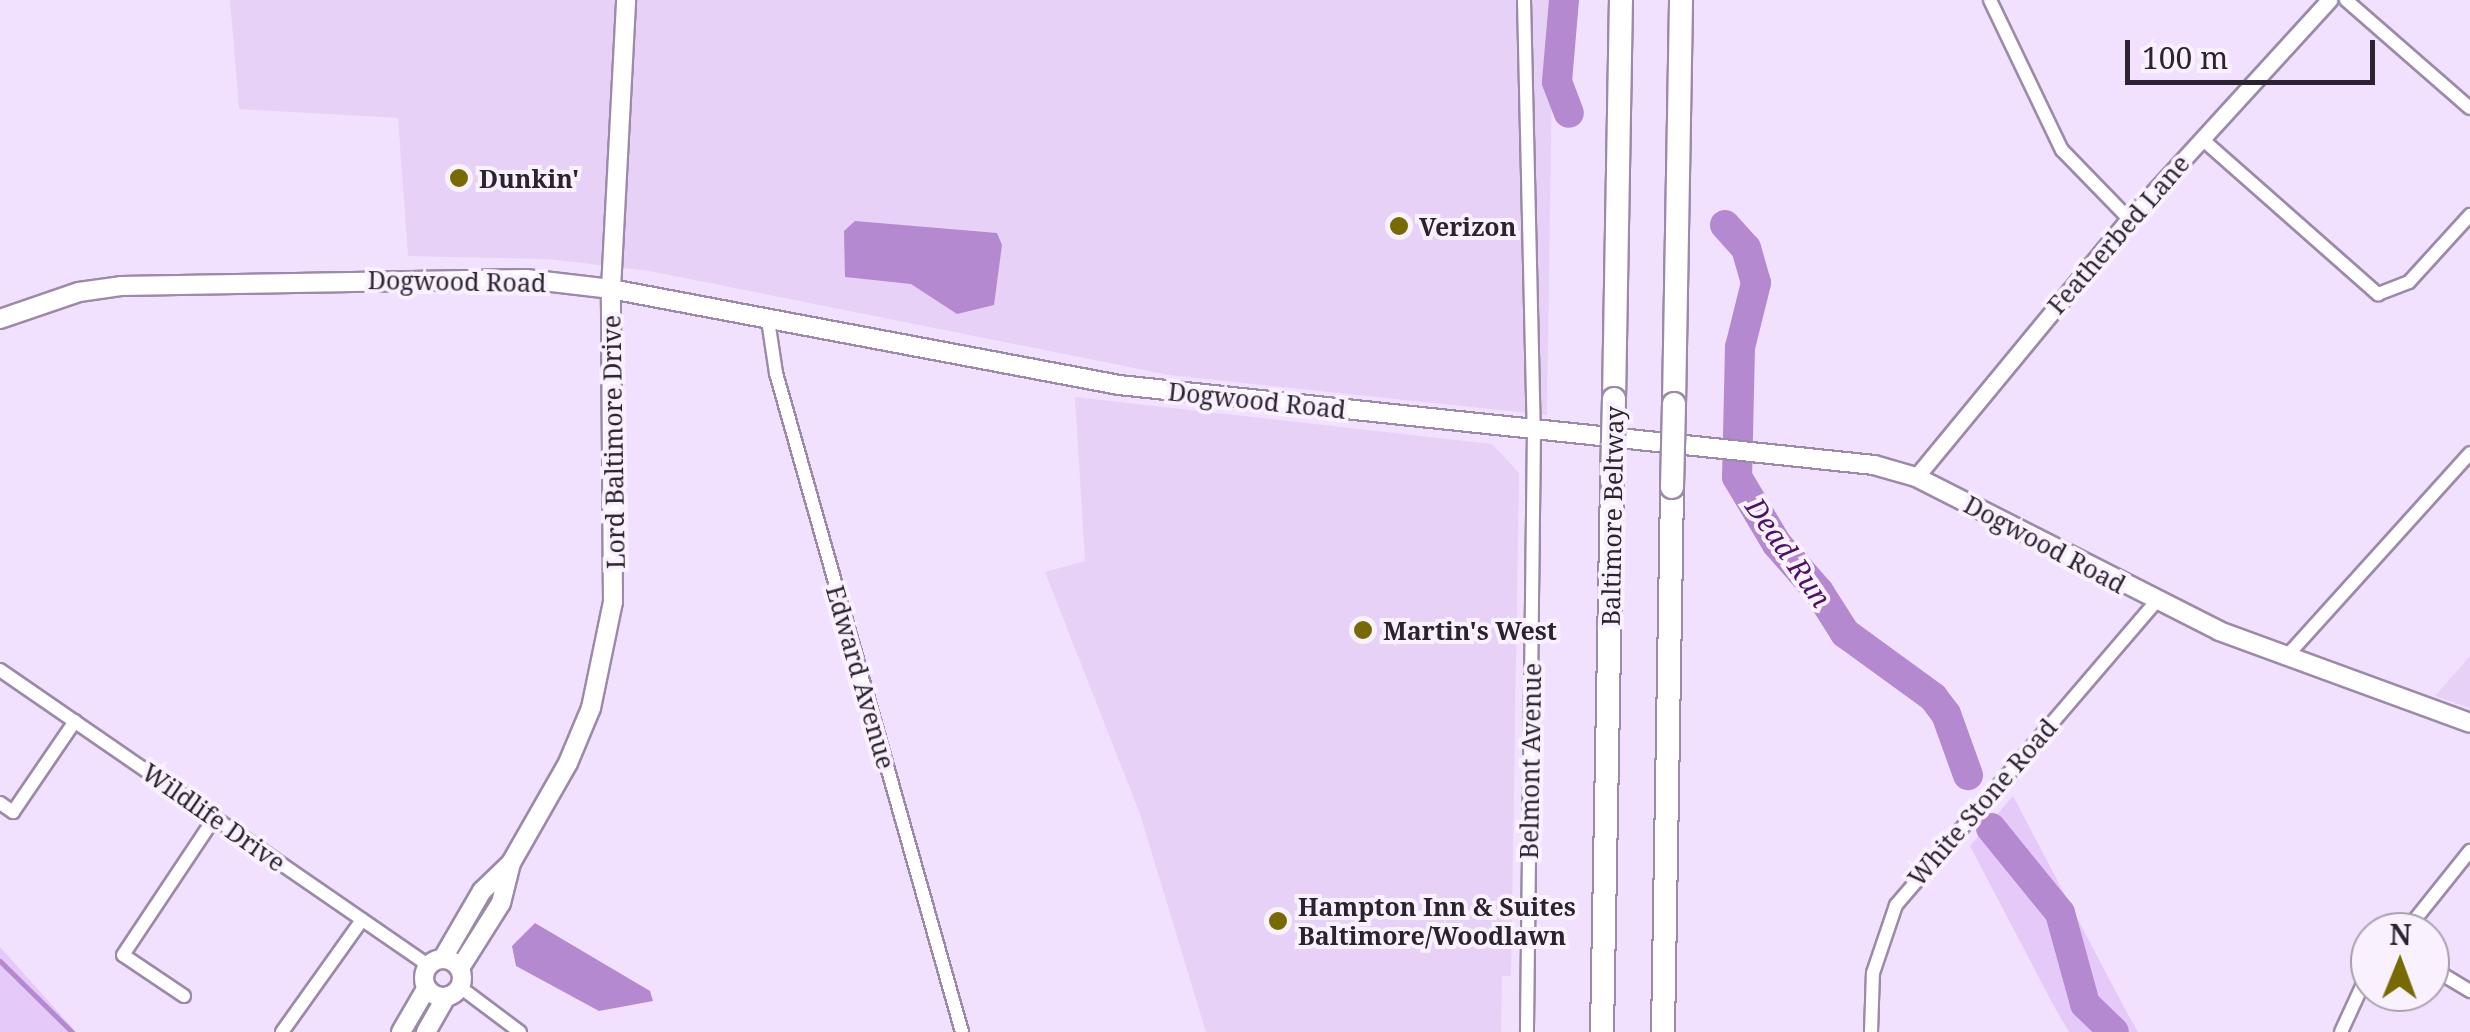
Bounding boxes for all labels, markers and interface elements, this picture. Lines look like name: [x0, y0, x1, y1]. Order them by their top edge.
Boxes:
scale bar: [2130, 20, 2380, 82]
text: 100 m: [2142, 37, 2228, 78]
street label: Featherbed Lane: [2041, 148, 2195, 320]
place label: Dunkin': [479, 163, 579, 193]
marker: Dunkin': [448, 167, 470, 189]
place label: Verizon: [1419, 211, 1516, 241]
marker: Verizon: [1388, 215, 1410, 237]
street label: Dogwood Road: [367, 264, 547, 298]
street label: Lord Baltimore Drive: [596, 315, 630, 569]
street label: Dogwood Road: [1167, 376, 1347, 424]
street label: Baltimore Beltway: [1595, 406, 1629, 626]
street label: Dogwood Road: [1959, 489, 2131, 599]
water label: Dead Run: [1739, 491, 1839, 613]
street label: Edward Avenue: [820, 582, 902, 772]
place label: Martin's West: [1383, 615, 1557, 645]
marker: Martin's West: [1352, 619, 1374, 641]
street label: Belmont Avenue: [1513, 663, 1547, 859]
street label: White Stone Road: [1901, 712, 2063, 892]
street label: Wildlife Drive: [137, 757, 291, 877]
place label: Hampton Inn & Suites Baltimore/Woodlawn: [1298, 892, 1576, 951]
marker: Hampton Inn & Suites Baltimore/Woodlawn: [1267, 910, 1289, 932]
north arrow: [2350, 912, 2450, 1012]
text: N: [2389, 915, 2412, 953]

